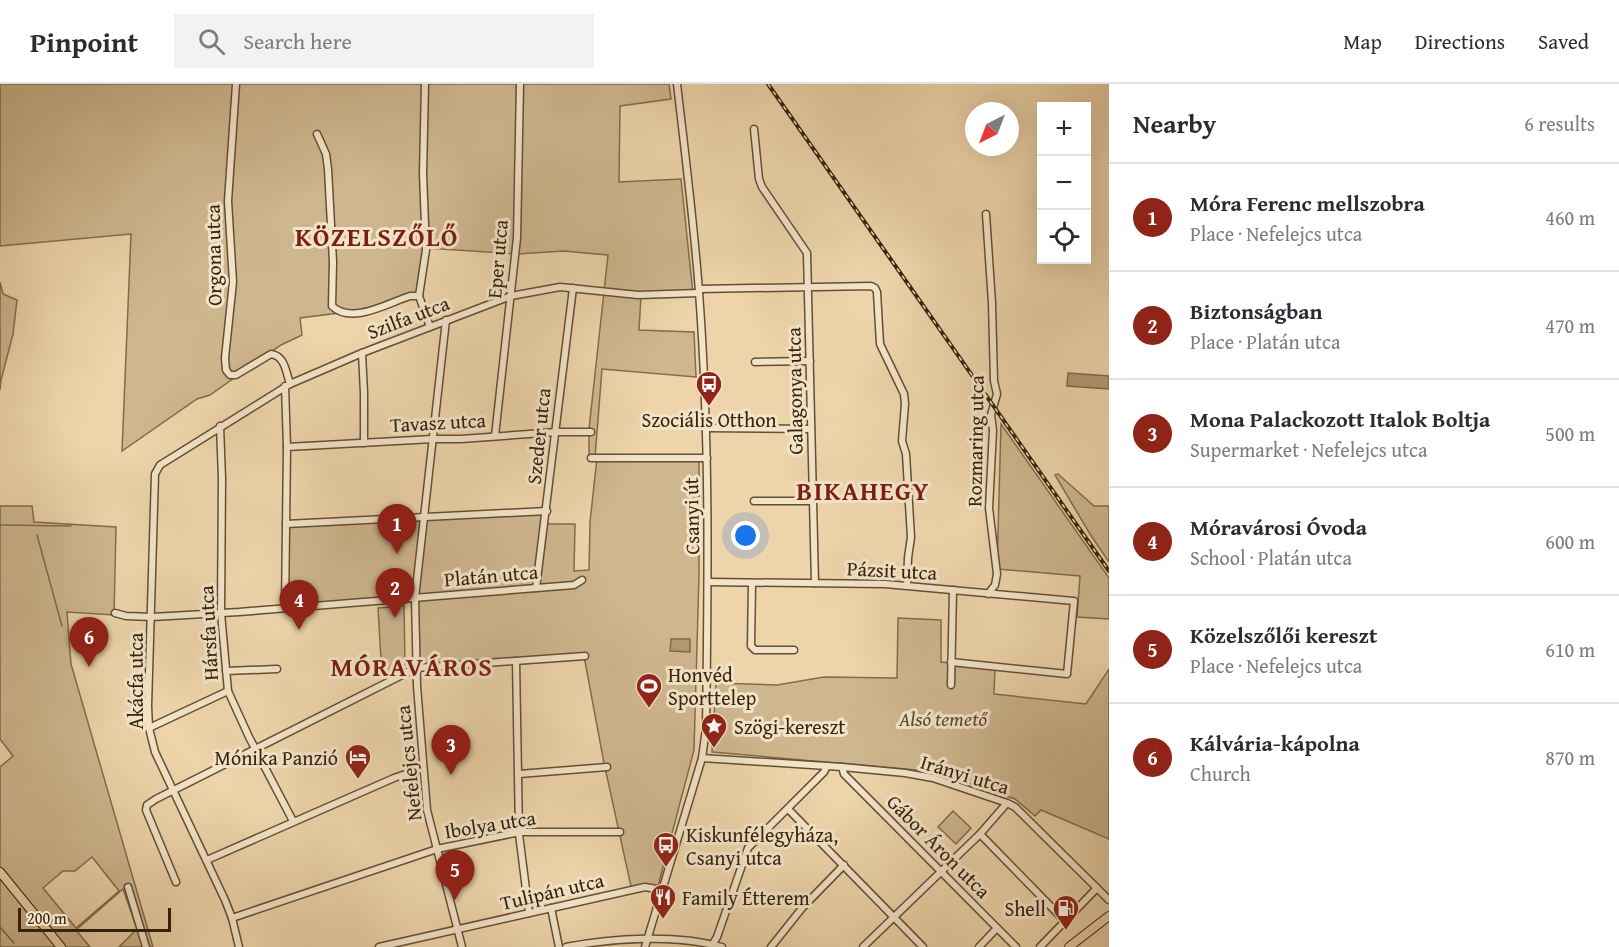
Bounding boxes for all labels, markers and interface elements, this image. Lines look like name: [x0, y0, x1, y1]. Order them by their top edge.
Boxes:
search box: [174, 14, 594, 68]
text: Pinpoint: [30, 21, 138, 62]
icon: search: [195, 25, 228, 58]
text: Search here: [243, 25, 352, 57]
text: Map: [1343, 26, 1382, 57]
text: Directions: [1415, 26, 1505, 57]
text: Saved: [1538, 26, 1589, 57]
north arrow: [965, 102, 1019, 156]
map controls: [1037, 102, 1091, 264]
button: +: [1037, 102, 1091, 156]
text: Nearby: [1133, 104, 1216, 143]
text: 6 results: [1524, 109, 1595, 138]
button: −: [1037, 156, 1091, 210]
text: Móra Ferenc mellszobra: [1190, 187, 1425, 219]
street label: Orgona utca: [198, 203, 228, 306]
text: 1: [1147, 203, 1158, 232]
text: 460 m: [1545, 203, 1595, 232]
button: locate: [1037, 210, 1091, 264]
district label: KÖZELSZŐLŐ: [295, 217, 459, 256]
street label: Eper utca: [479, 218, 515, 300]
text: Place · Nefelejcs utca: [1190, 219, 1362, 248]
street label: Szilfa utca: [363, 288, 454, 346]
text: Biztonságban: [1190, 295, 1323, 327]
text: 2: [1147, 311, 1158, 340]
text: 470 m: [1545, 311, 1595, 340]
street label: Galagonya utca: [778, 327, 810, 455]
text: Place · Platán utca: [1190, 327, 1340, 356]
bus stop icon: Szociális Otthon: [694, 369, 724, 407]
street label: Rozmaring utca: [959, 374, 991, 507]
street label: Szeder utca: [519, 386, 558, 486]
text: Mona Palackozott Italok Boltja: [1190, 403, 1490, 435]
street label: Tavasz utca: [389, 405, 487, 439]
place label: Szociális Otthon: [641, 405, 777, 434]
text: 3: [1147, 419, 1158, 448]
text: 500 m: [1545, 419, 1595, 448]
text: Supermarket · Nefelejcs utca: [1190, 435, 1427, 464]
district label: BIKAHEGY: [796, 471, 930, 510]
street label: Csanyi út: [676, 477, 706, 555]
pin: 1: [378, 504, 416, 554]
text: Móravárosi Óvoda: [1190, 511, 1367, 543]
your location: [731, 521, 760, 550]
text: 4: [1147, 527, 1158, 556]
text: 600 m: [1545, 527, 1595, 556]
text: School · Platán utca: [1190, 543, 1352, 572]
street label: Pázsit utca: [846, 553, 938, 587]
street label: Platán utca: [443, 556, 540, 594]
pin: 2: [376, 568, 414, 618]
pin: 4: [280, 580, 318, 630]
street label: Hársfa utca: [191, 584, 225, 681]
pin: 6: [70, 618, 109, 667]
text: Közelszőlői kereszt: [1190, 619, 1377, 651]
street label: Akácfa utca: [121, 632, 150, 730]
text: 5: [1147, 635, 1158, 664]
text: 610 m: [1545, 635, 1595, 664]
district label: MÓRAVÁROS: [330, 647, 494, 686]
text: Place · Nefelejcs utca: [1190, 651, 1362, 680]
place label: Honvéd Sporttelep: [668, 660, 757, 712]
sports icon: Honvéd Sporttelep: [634, 671, 664, 709]
street label: Nefelejcs utca: [387, 703, 428, 822]
park label: Alsó temető: [898, 704, 988, 733]
place icon: Szögi-kereszt: [699, 711, 729, 749]
place label: Szögi-kereszt: [734, 712, 845, 741]
pin: 3: [432, 726, 470, 775]
text: Kálvária-kápolna: [1190, 727, 1360, 759]
hotel icon: Mónika Panzió: [343, 742, 373, 780]
place label: Mónika Panzió: [215, 743, 338, 772]
text: 6: [1147, 743, 1158, 772]
text: 870 m: [1545, 743, 1595, 772]
street label: Irányi utca: [917, 747, 1013, 801]
text: Church: [1190, 759, 1251, 788]
street label: Gábor Áron utca: [880, 787, 998, 905]
street label: Ibolya utca: [442, 802, 538, 846]
place label: Kiskunfélegyháza, Csanyi utca: [686, 820, 838, 872]
bus stop icon: Kiskunfélegyháza, Csanyi utca: [651, 830, 681, 868]
pin: 5: [436, 850, 474, 900]
street label: Tulipán utca: [497, 865, 607, 917]
restaurant icon: Family Étterem: [648, 882, 678, 920]
place label: Family Étterem: [682, 883, 810, 912]
fuel station icon: Shell: [1051, 893, 1081, 931]
place label: Shell: [1004, 894, 1046, 923]
scale bar: [18, 905, 171, 932]
text: 200 m: [27, 906, 67, 930]

